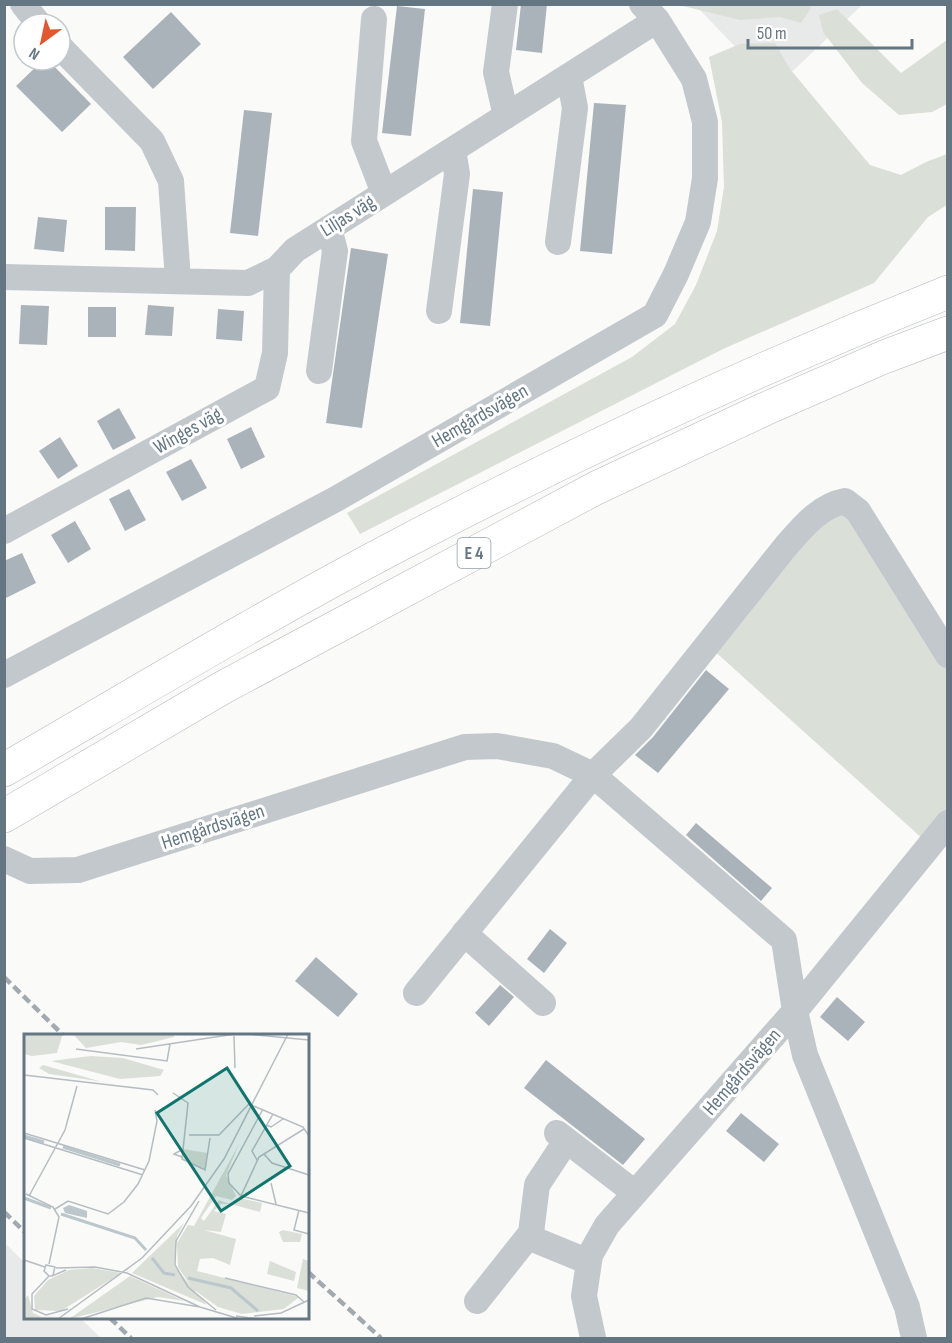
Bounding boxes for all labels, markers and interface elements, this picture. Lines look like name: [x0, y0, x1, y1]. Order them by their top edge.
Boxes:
north arrow: [12, 12, 72, 72]
scale bar: [748, 12, 912, 50]
text: 50 m: [757, 23, 787, 44]
text: N: [26, 43, 43, 64]
street label: Liljas väg: [316, 190, 380, 242]
street label: Hemgårdsvägen: [428, 379, 532, 453]
street label: Winges väg: [150, 402, 227, 460]
road number: E 4: [458, 538, 490, 568]
street label: Hemgårdsvägen: [158, 799, 268, 855]
street label: Hemgårdsvägen: [698, 1024, 786, 1120]
inset map: [24, 1034, 309, 1319]

